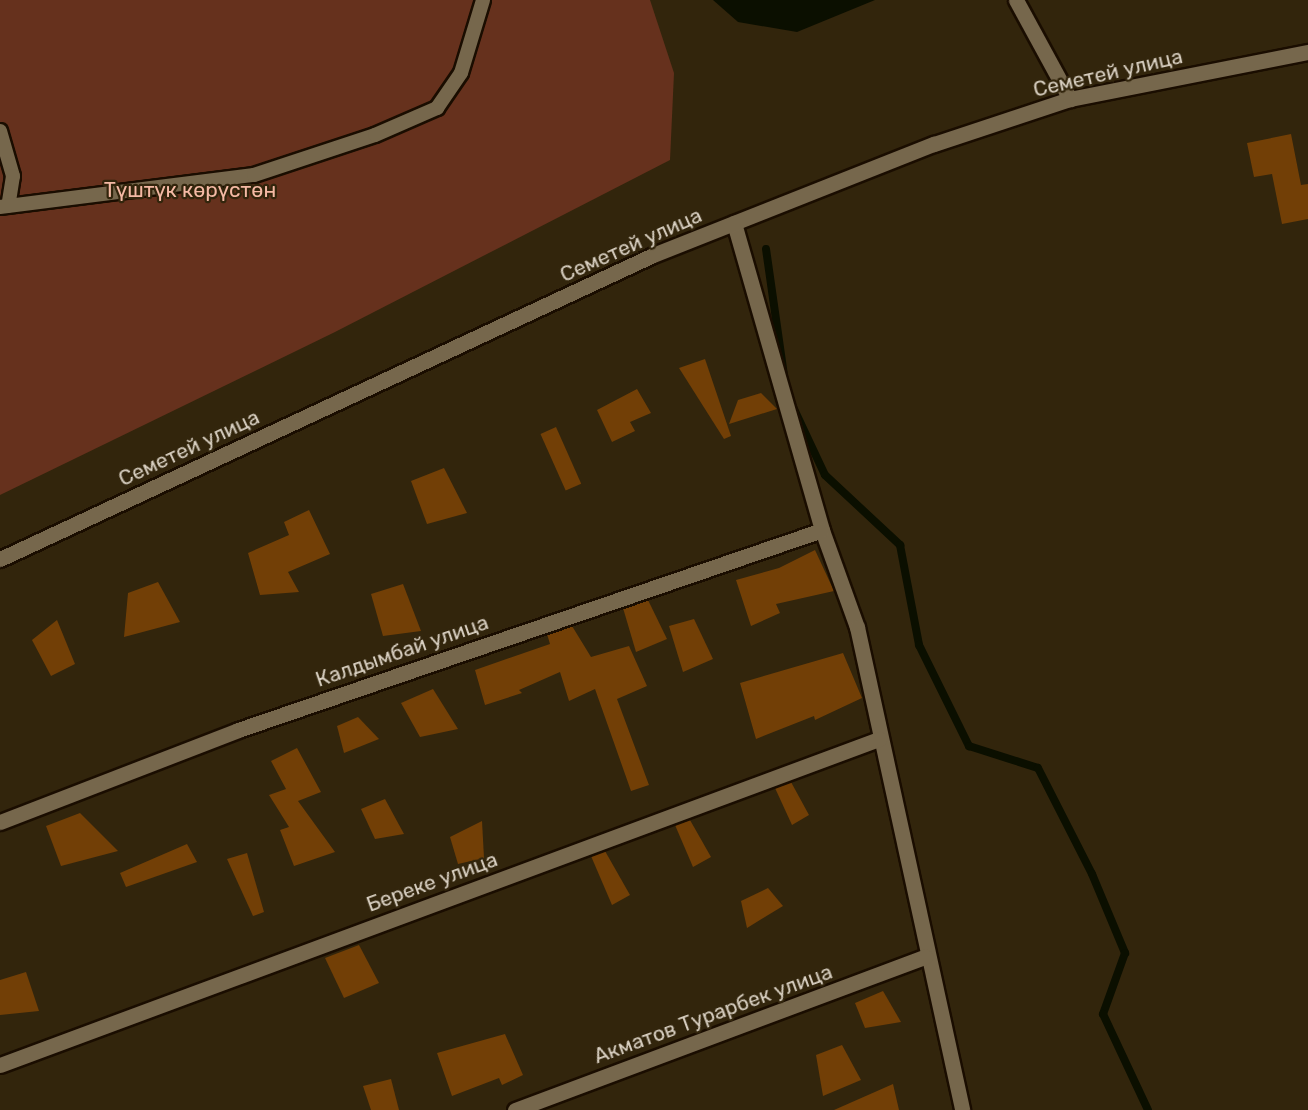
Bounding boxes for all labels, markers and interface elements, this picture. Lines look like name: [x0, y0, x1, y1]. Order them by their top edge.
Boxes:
street label: Семетей улица: [1031, 44, 1185, 102]
park label: Түштүк көрүстөн: [104, 177, 276, 203]
street label: Семетей улица: [556, 202, 706, 288]
street label: Семетей улица: [114, 404, 264, 492]
street label: Калдымбай улица: [312, 610, 492, 692]
street label: Береке улица: [363, 847, 501, 917]
street label: Акматов Турарбек улица: [590, 959, 836, 1069]

